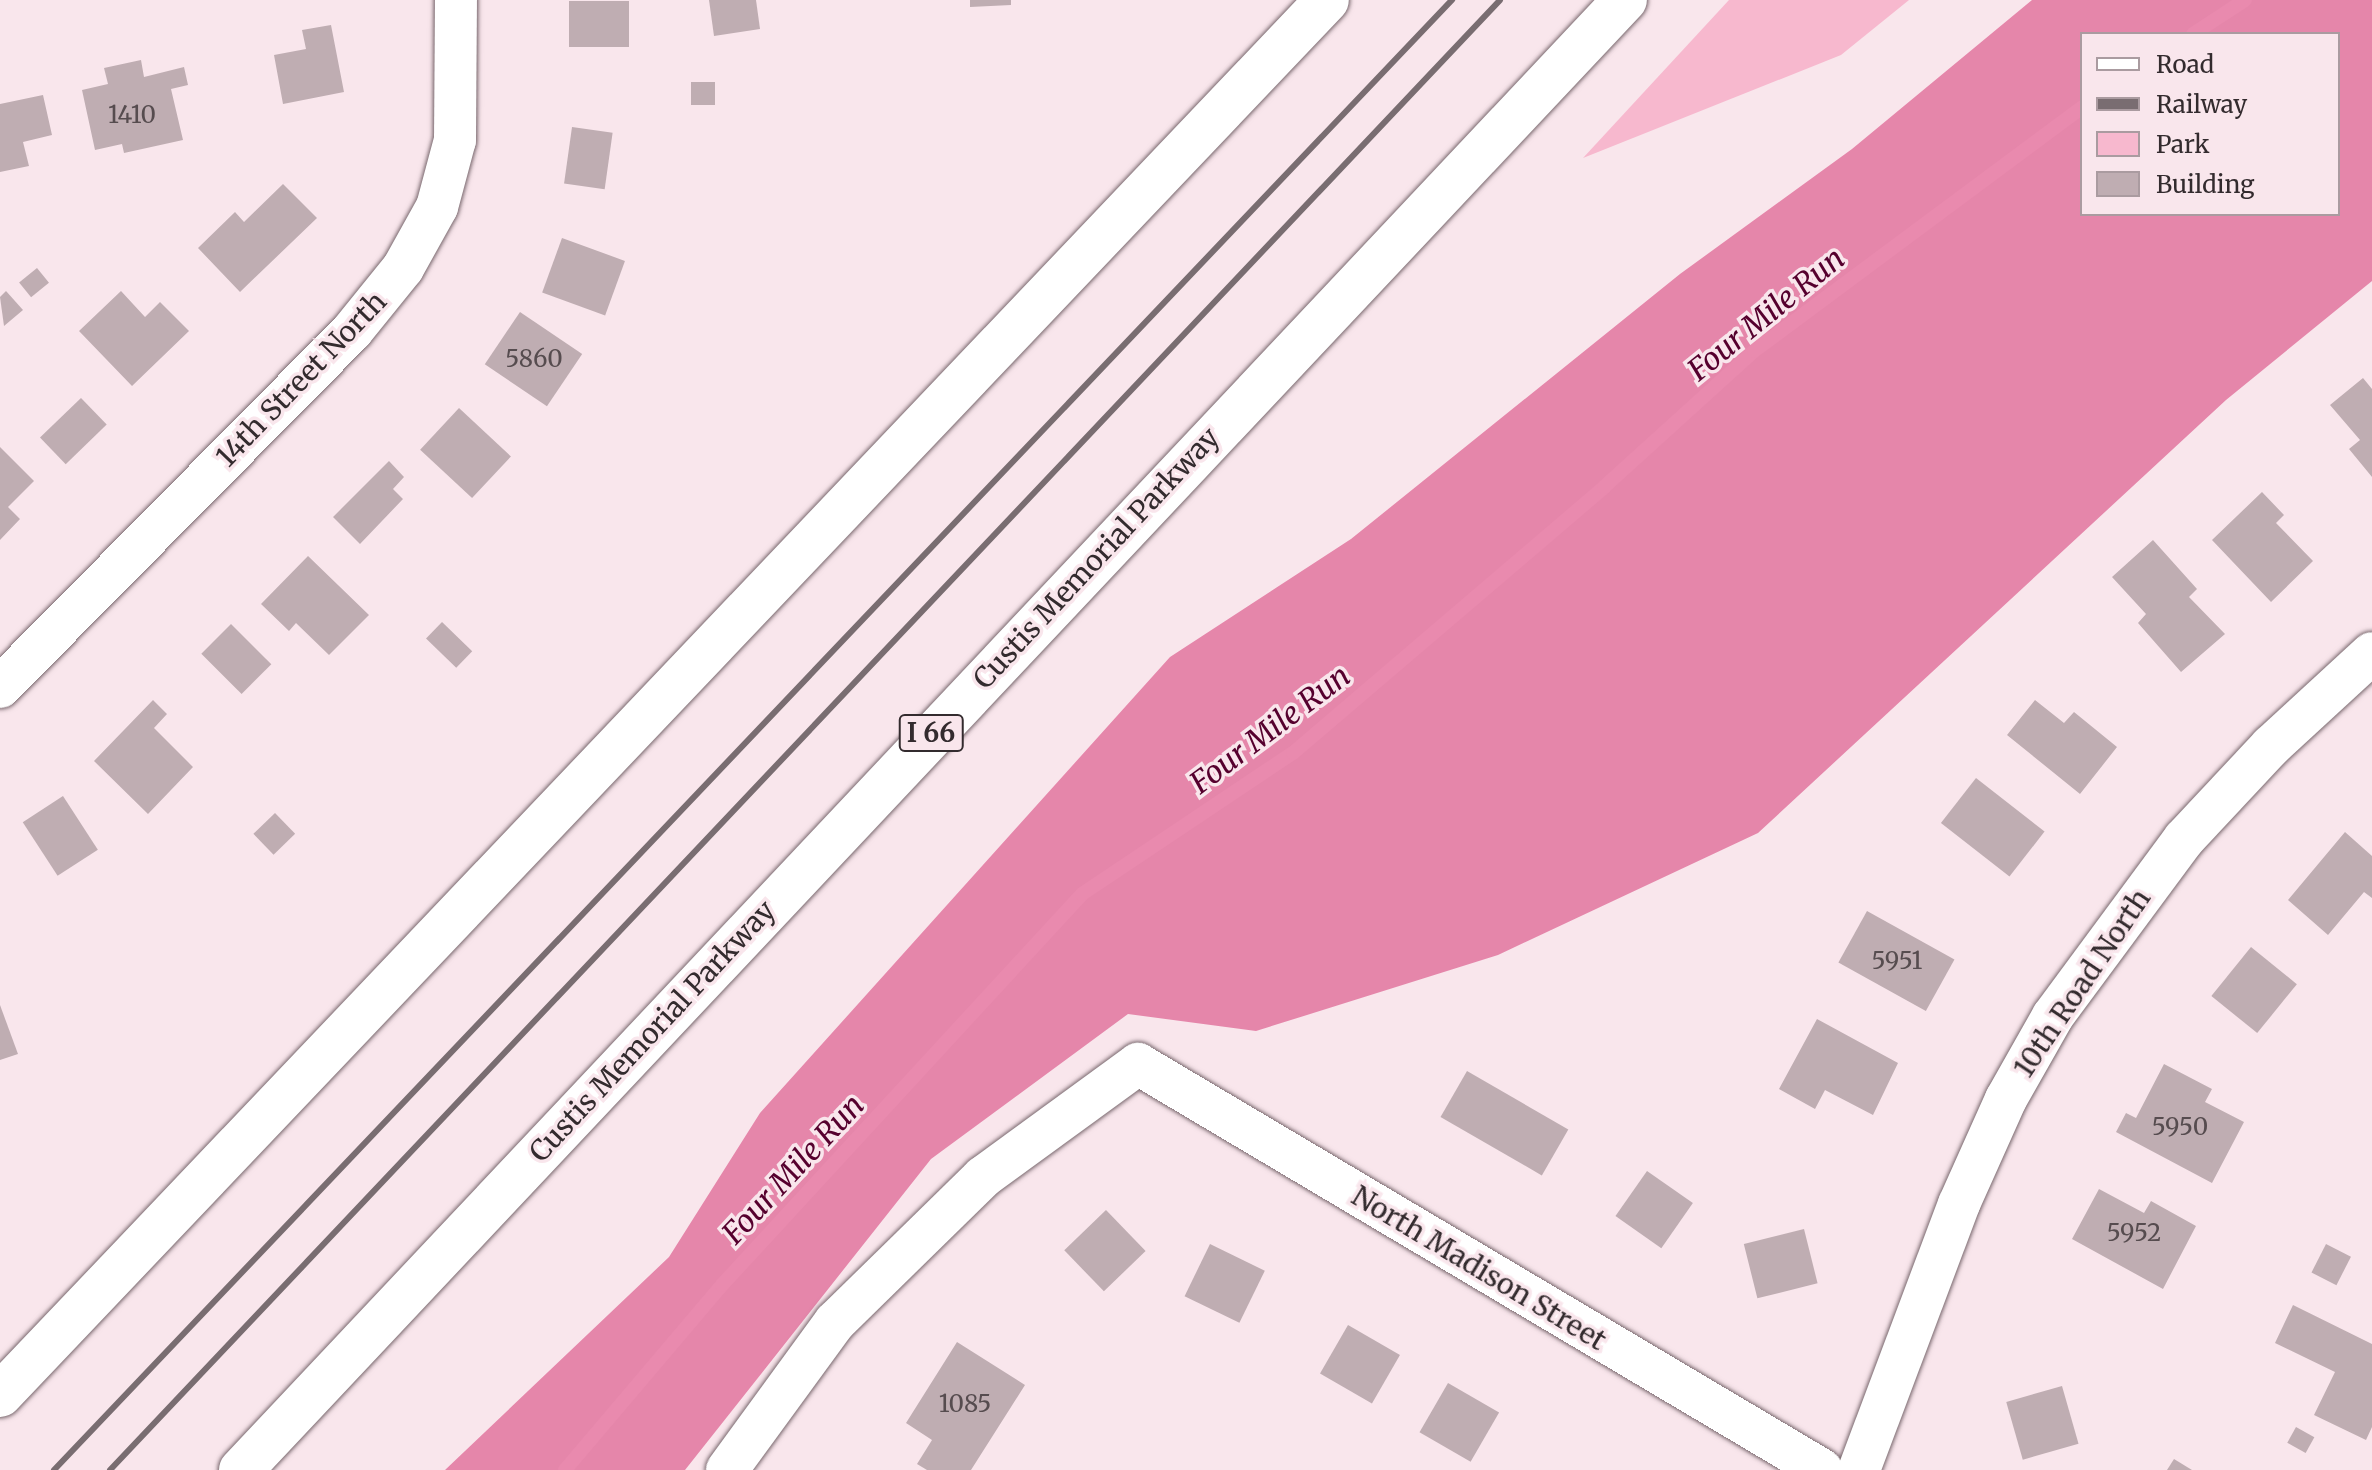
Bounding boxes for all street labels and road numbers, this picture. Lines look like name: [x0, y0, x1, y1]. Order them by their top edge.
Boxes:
street label: 14th Street North: [209, 285, 393, 473]
street label: Custis Memorial Parkway: [966, 421, 1226, 695]
road number: I 66: [897, 711, 965, 755]
street label: 10th Road North: [2007, 883, 2157, 1083]
street label: Custis Memorial Parkway: [522, 894, 782, 1168]
street label: North Madison Street: [1346, 1179, 1612, 1357]

